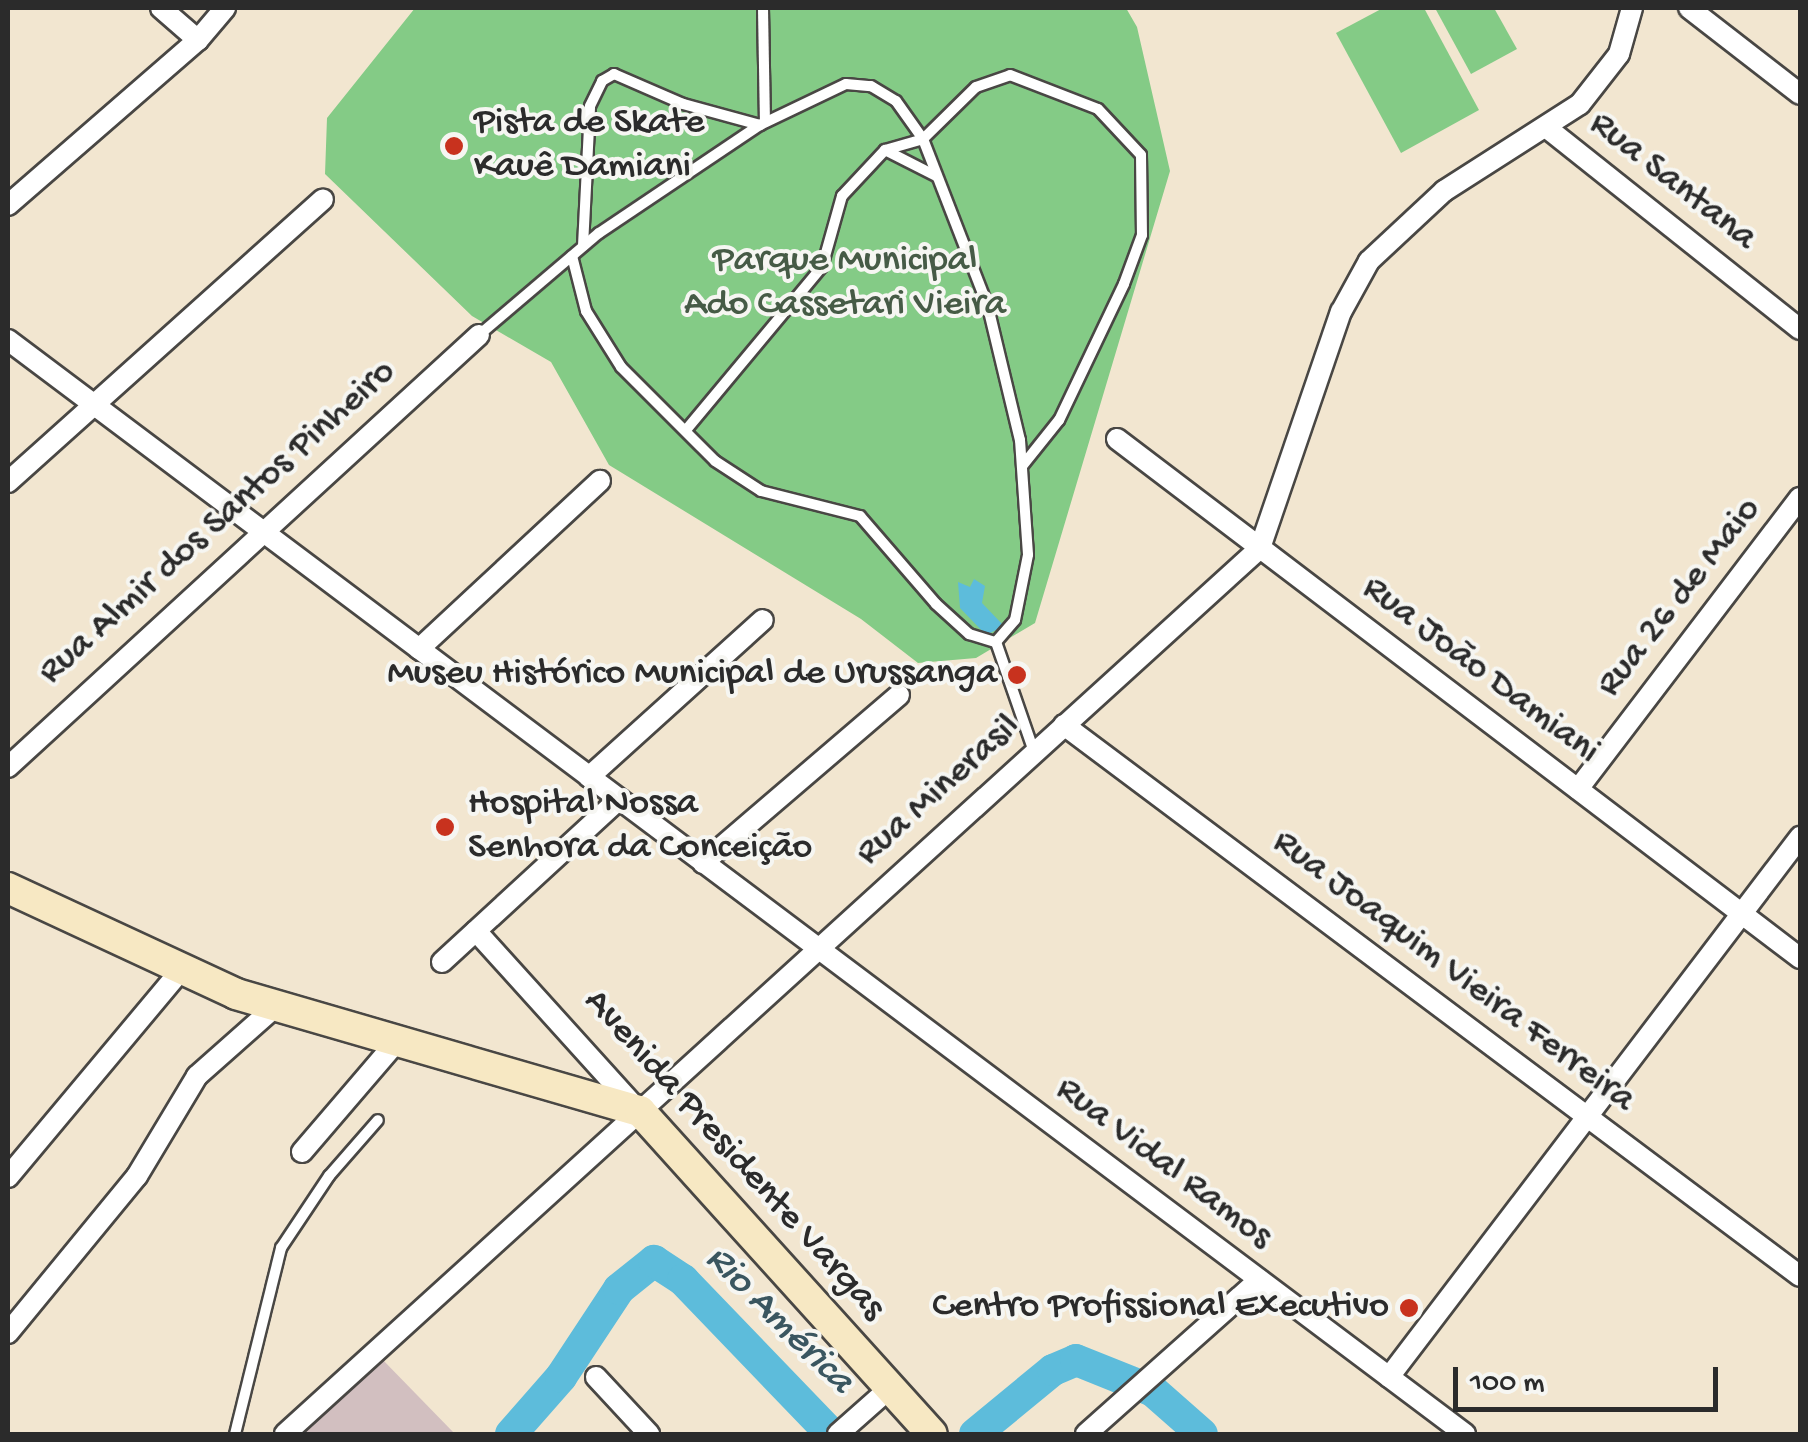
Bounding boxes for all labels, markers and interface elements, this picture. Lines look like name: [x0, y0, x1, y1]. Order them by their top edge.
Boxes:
place label: Pista de Skate Kauê Damiani: [474, 101, 704, 190]
street label: Rua Santana: [1579, 102, 1765, 262]
marker: Pista de Skate Kauê Damiani: [443, 135, 465, 157]
park label: Parque Municipal Ado Cassetari Vieira: [684, 239, 1006, 328]
street label: Rua Almir dos Santos Pinheiro: [30, 350, 406, 696]
street label: Rua 26 de Maio: [1588, 489, 1772, 707]
street label: Rua João Damiani: [1352, 567, 1608, 775]
place label: Museu Histórico Municipal de Urussanga: [387, 652, 997, 698]
marker: Museu Histórico Municipal de Urussanga: [1006, 664, 1028, 686]
street label: Rua Minerasil: [847, 705, 1031, 877]
place label: Hospital Nossa Senhora da Conceição: [468, 782, 812, 872]
marker: Hospital Nossa Senhora da Conceição: [432, 814, 458, 840]
street label: Rua Joaquim Vieira Ferreira: [1262, 821, 1644, 1123]
street label: Avenida Presidente Vargas: [572, 981, 894, 1331]
street label: Rua Vidal Ramos: [1046, 1068, 1280, 1260]
water label: Rio América: [693, 1236, 863, 1406]
place label: Centro Profissional Executivo: [932, 1285, 1389, 1331]
marker: Centro Profissional Executivo: [1398, 1297, 1420, 1319]
scale bar: [1458, 1347, 1723, 1409]
text: 100 m: [1470, 1367, 1545, 1402]

